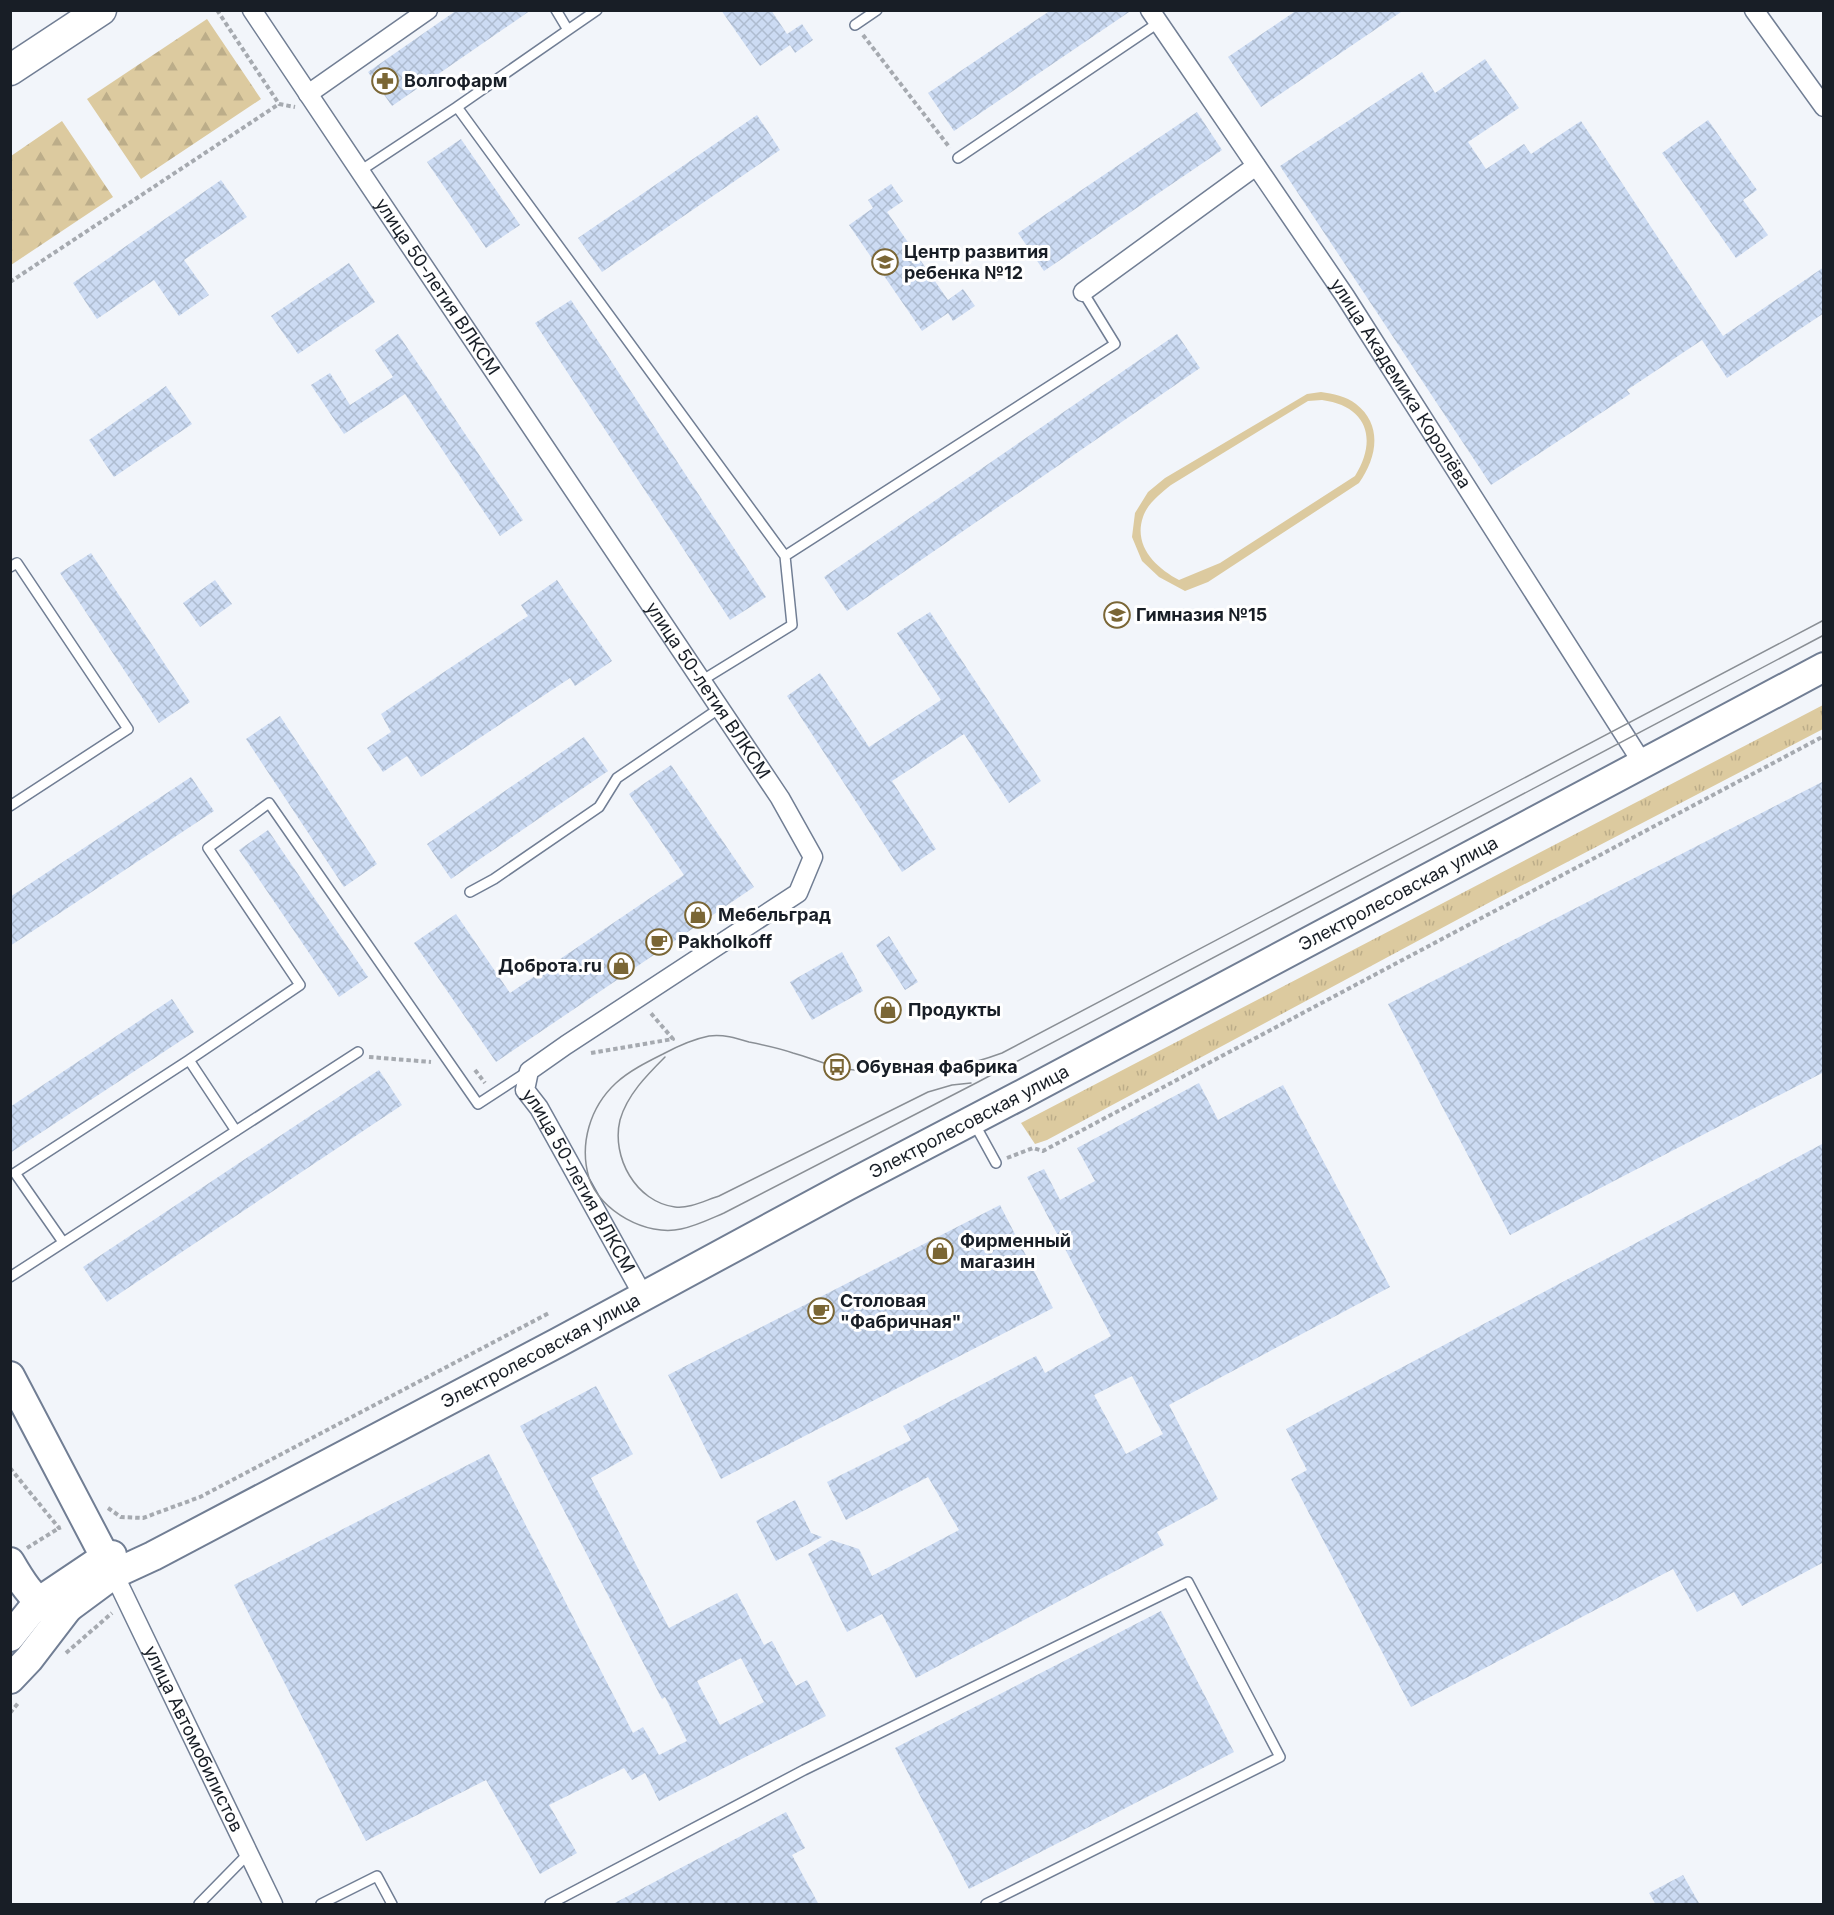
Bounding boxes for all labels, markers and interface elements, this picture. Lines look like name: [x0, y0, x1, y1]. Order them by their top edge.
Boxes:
pharmacy icon: Волгофарм: [370, 66, 400, 96]
place label: Волгофарм: [404, 70, 507, 91]
street label: улица 50-летия ВЛКСМ: [371, 194, 504, 379]
place label: Центр развития ребенка №12: [904, 241, 1048, 283]
school or university icon: Центр развития ребенка №12: [870, 247, 900, 277]
street label: улица Академика Королёва: [1326, 274, 1476, 492]
street label: улица 50-летия ВЛКСМ: [642, 598, 775, 782]
school or university icon: Гимназия №15: [1102, 600, 1132, 630]
place label: Гимназия №15: [1136, 604, 1267, 625]
street label: Электролесовская улица: [1295, 832, 1501, 955]
shop icon: Мебельград: [683, 900, 713, 930]
place label: Мебельград: [718, 904, 831, 925]
cafe icon: Pakholkoff: [644, 927, 674, 957]
place label: Pakholkoff: [678, 931, 772, 952]
shop icon: Доброта.ru: [606, 951, 636, 981]
place label: Доброта.ru: [498, 955, 602, 976]
shop icon: Продукты: [873, 995, 903, 1025]
place label: Продукты: [908, 999, 1001, 1020]
bus stop icon: Обувная фабрика: [822, 1052, 852, 1082]
place label: Обувная фабрика: [856, 1056, 1018, 1077]
street label: Электролесовская улица: [865, 1060, 1072, 1183]
street label: улица 50-летия ВЛКСМ: [518, 1085, 640, 1276]
place label: Фирменный магазин: [960, 1230, 1071, 1272]
shop icon: Фирменный магазин: [925, 1236, 955, 1266]
street label: Электролесовская улица: [437, 1289, 644, 1412]
place label: Столовая "Фабричная": [840, 1290, 961, 1332]
cafe icon: Столовая "Фабричная": [806, 1296, 836, 1326]
street label: улица Автомобилистов: [140, 1642, 248, 1835]

